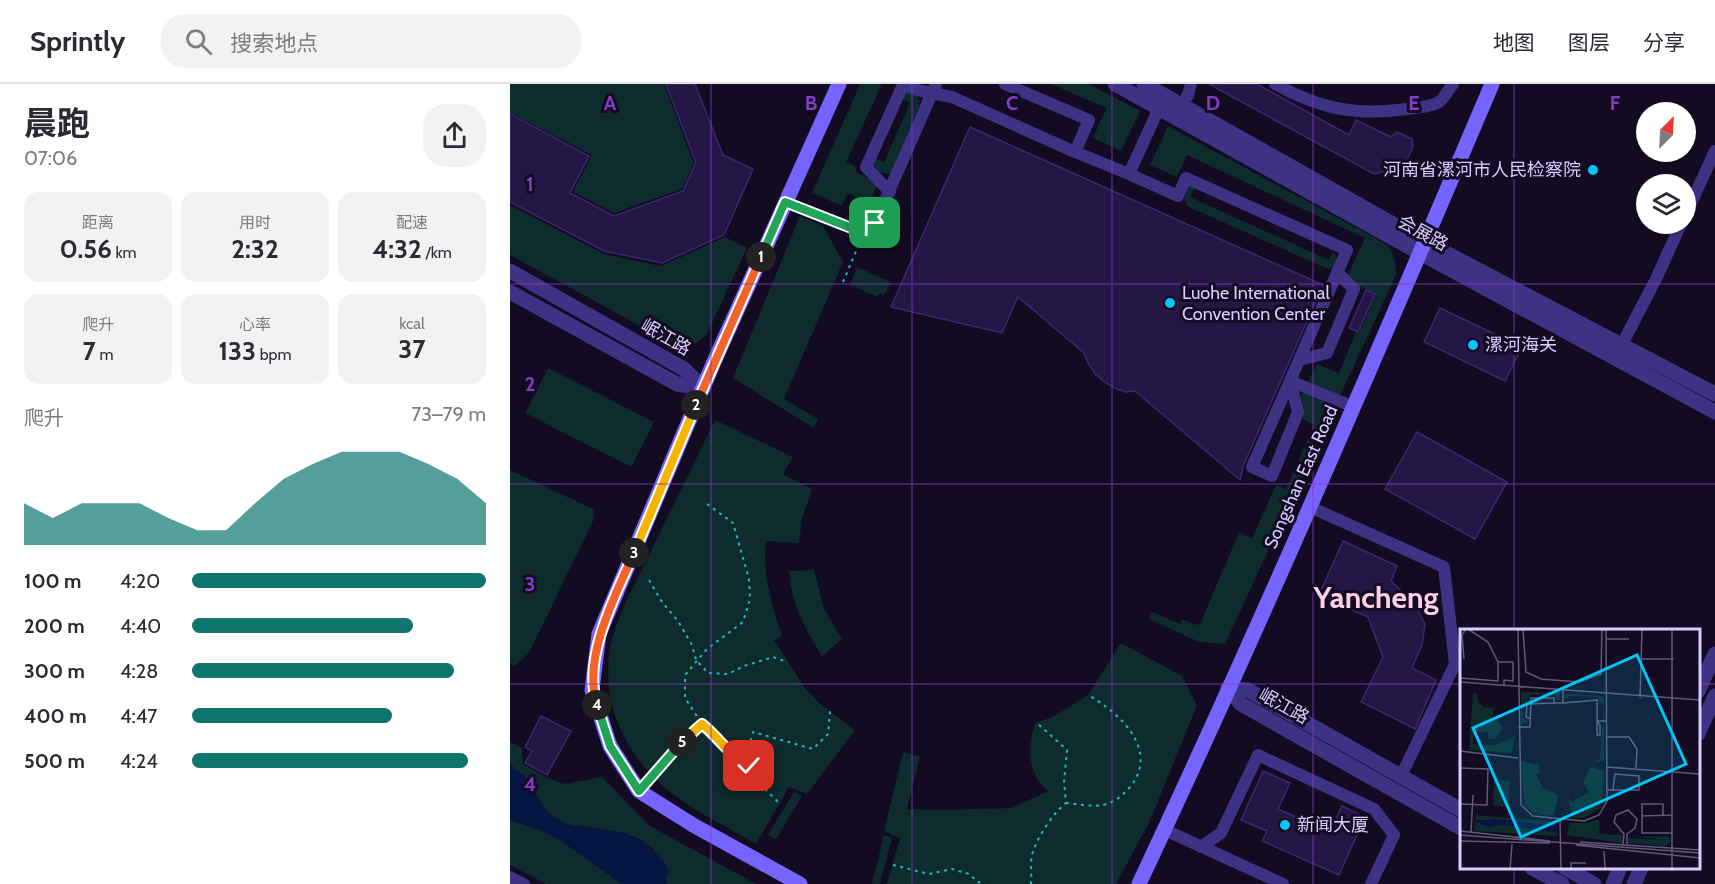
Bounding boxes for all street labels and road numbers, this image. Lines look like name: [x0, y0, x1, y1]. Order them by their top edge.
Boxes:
street label: 会展路: [1394, 210, 1452, 256]
street label: 岷江路: [637, 314, 695, 360]
street label: Songshan East Road: [1260, 402, 1342, 552]
street label: 岷江路: [1255, 683, 1313, 729]

